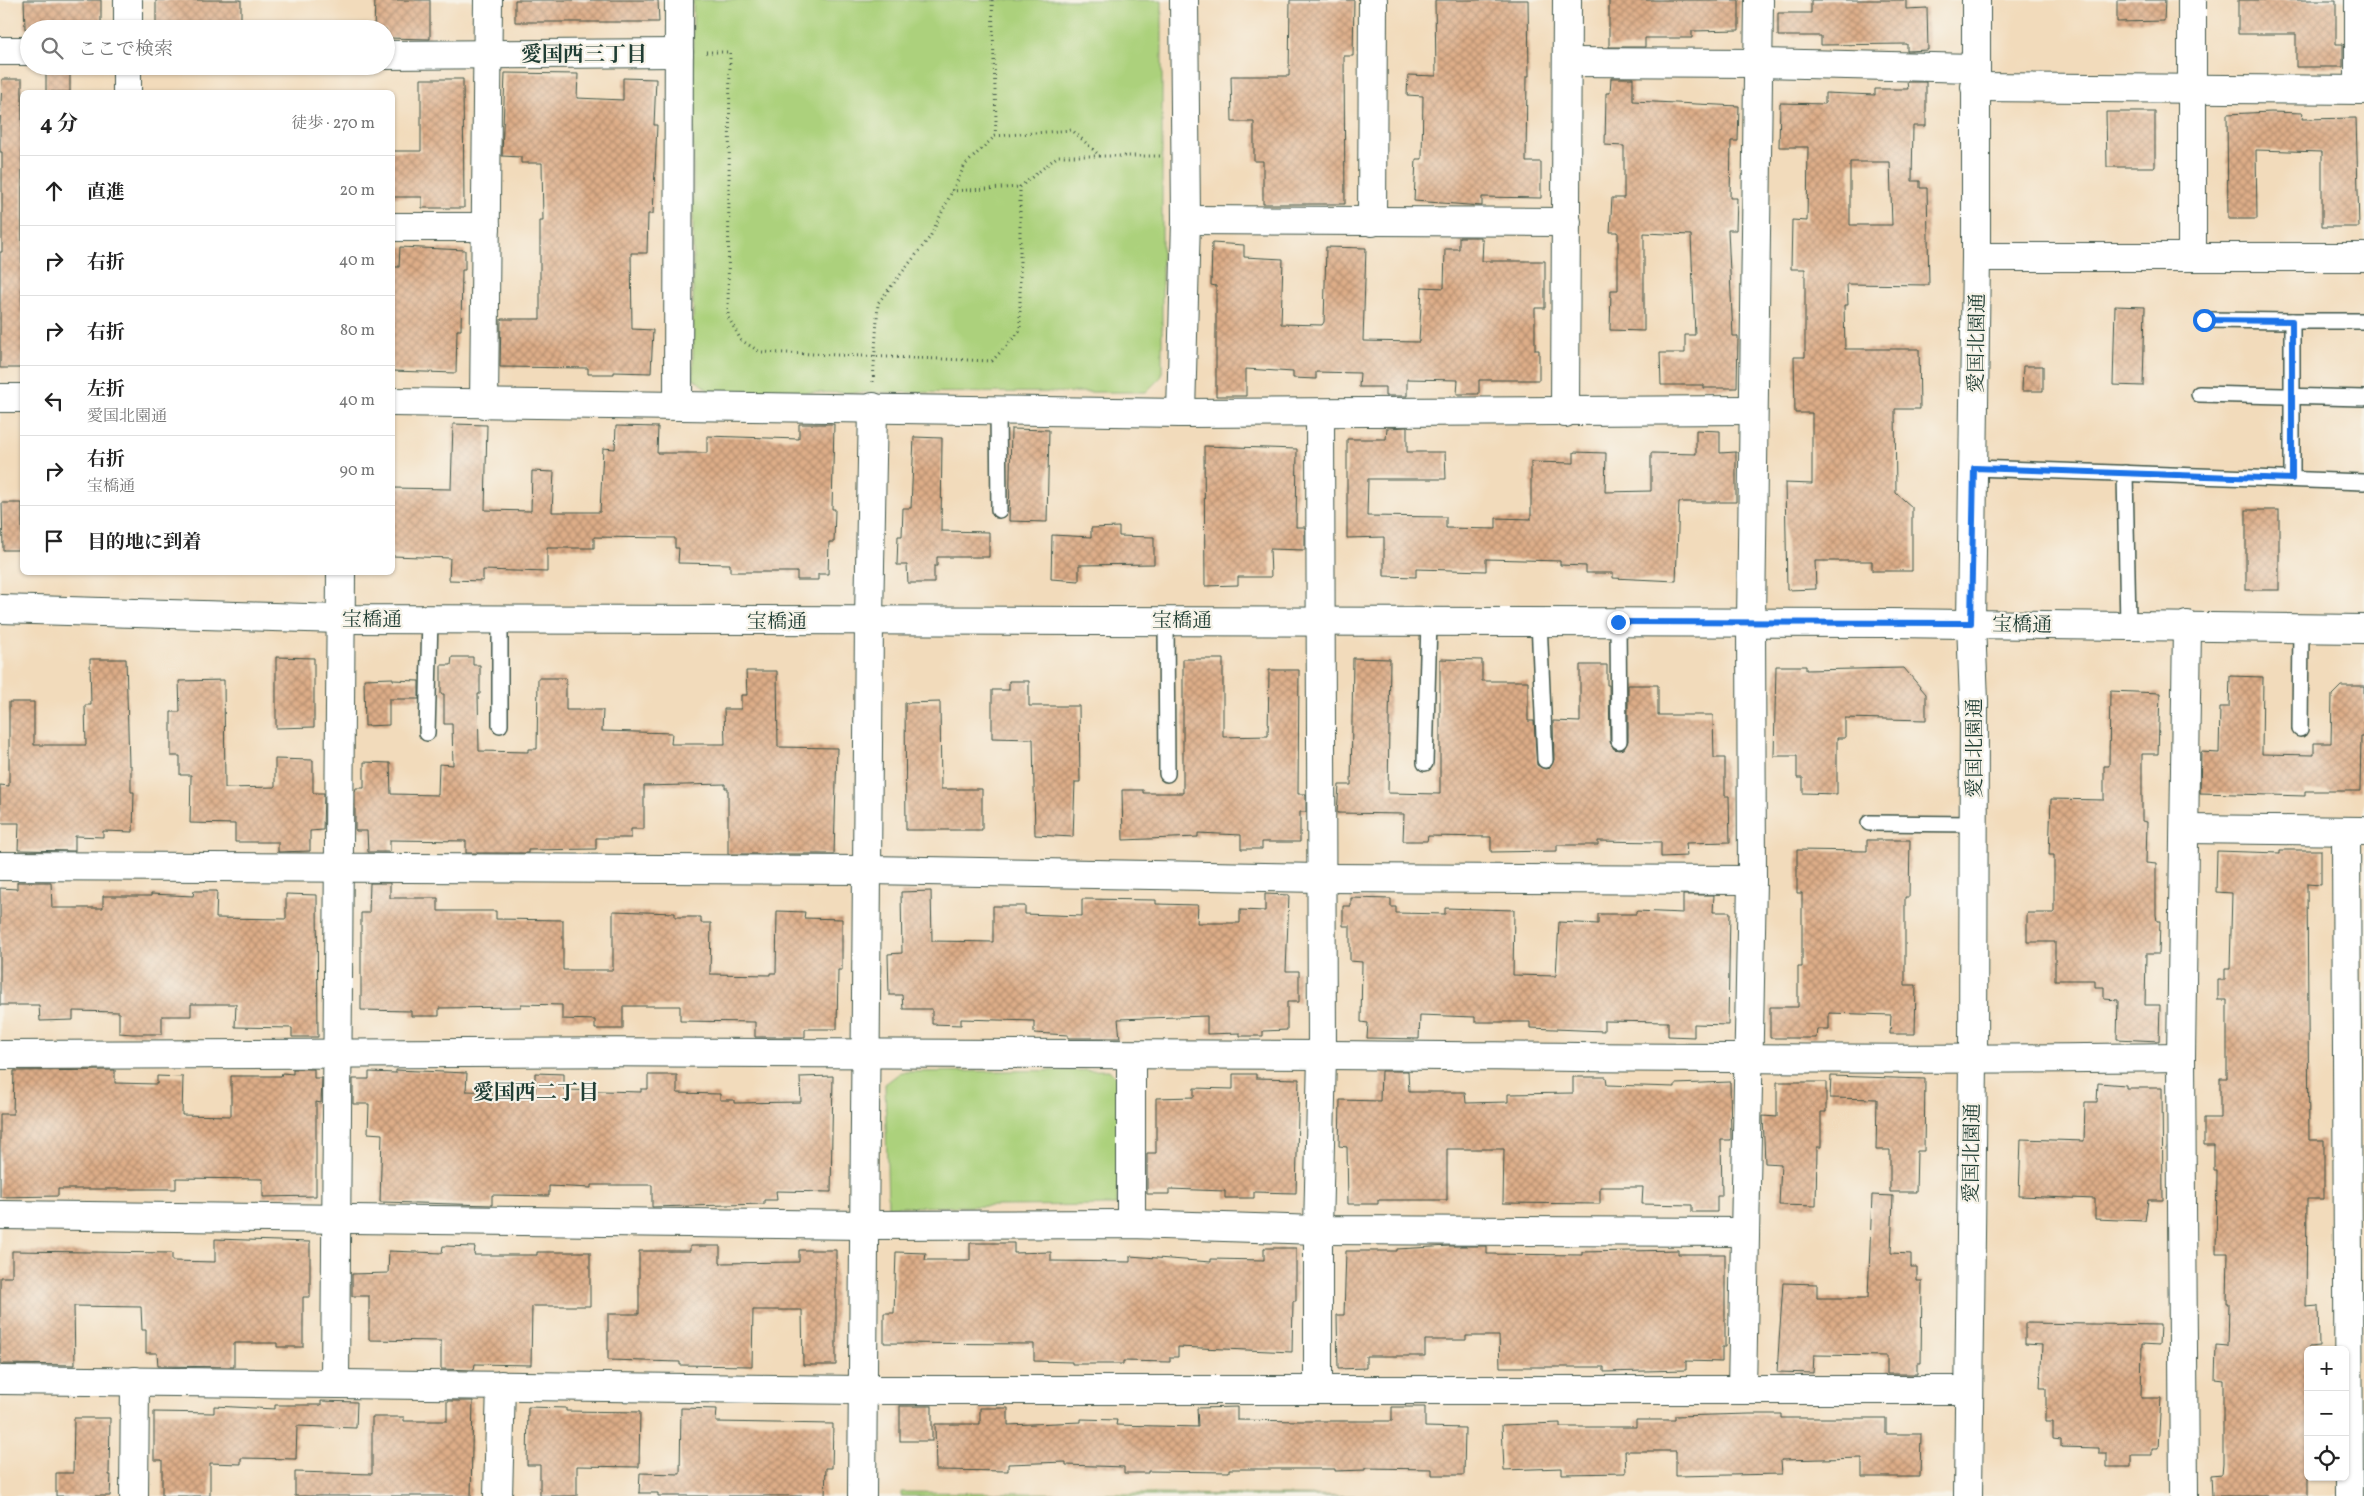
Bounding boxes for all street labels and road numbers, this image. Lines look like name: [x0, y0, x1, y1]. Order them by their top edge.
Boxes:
street label: 愛国北園通: [1963, 293, 1993, 393]
street label: 宝橋通: [342, 607, 402, 635]
street label: 宝橋通: [1152, 608, 1212, 636]
street label: 宝橋通: [747, 609, 807, 637]
street label: 宝橋通: [1992, 611, 2052, 641]
street label: 愛国北園通: [1962, 698, 1990, 798]
street label: 愛国北園通: [1958, 1103, 1988, 1203]

